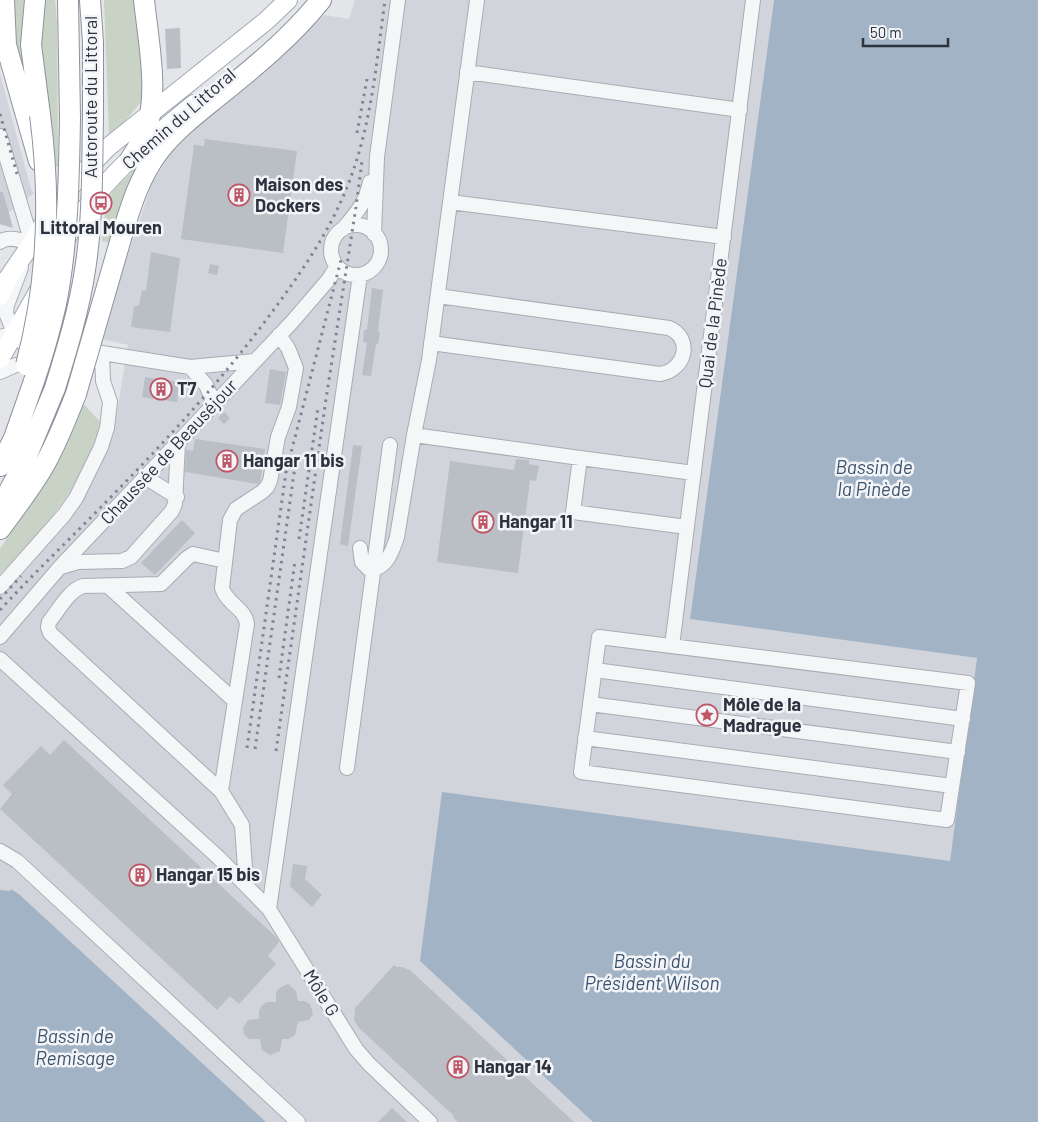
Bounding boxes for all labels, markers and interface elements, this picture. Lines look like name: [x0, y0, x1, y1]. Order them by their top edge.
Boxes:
scale bar: [863, 15, 948, 47]
street label: Autoroute du Littoral: [79, 16, 101, 178]
text: 50 m: [870, 23, 902, 41]
street label: Chemin du Littoral: [117, 63, 240, 174]
place label: Maison des Dockers: [255, 173, 343, 216]
building icon: Maison des Dockers: [227, 183, 251, 207]
bus stop icon: Littoral Mouren: [89, 191, 113, 215]
place label: Littoral Mouren: [40, 216, 162, 238]
street label: Quai de la Pinède: [693, 256, 731, 389]
street label: Chaussée de Beauséjour: [95, 374, 242, 529]
building icon: T7: [149, 377, 173, 401]
place label: T7: [177, 377, 197, 399]
building icon: Hangar 11 bis: [215, 449, 239, 473]
place label: Hangar 11 bis: [243, 449, 344, 471]
water label: Bassin de la Pinède: [836, 455, 913, 500]
building icon: Hangar 11: [471, 510, 495, 534]
place label: Hangar 11: [499, 510, 573, 532]
place label: Môle de la Madrague: [723, 693, 802, 736]
place icon: Môle de la Madrague: [695, 703, 719, 727]
building icon: Hangar 15 bis: [128, 863, 152, 887]
place label: Hangar 15 bis: [156, 863, 260, 885]
water label: Bassin du Président Wilson: [585, 949, 720, 994]
street label: Môle G: [299, 965, 345, 1020]
water label: Bassin de Remisage: [35, 1024, 115, 1069]
building icon: Hangar 14: [446, 1055, 470, 1079]
place label: Hangar 14: [474, 1055, 552, 1077]

